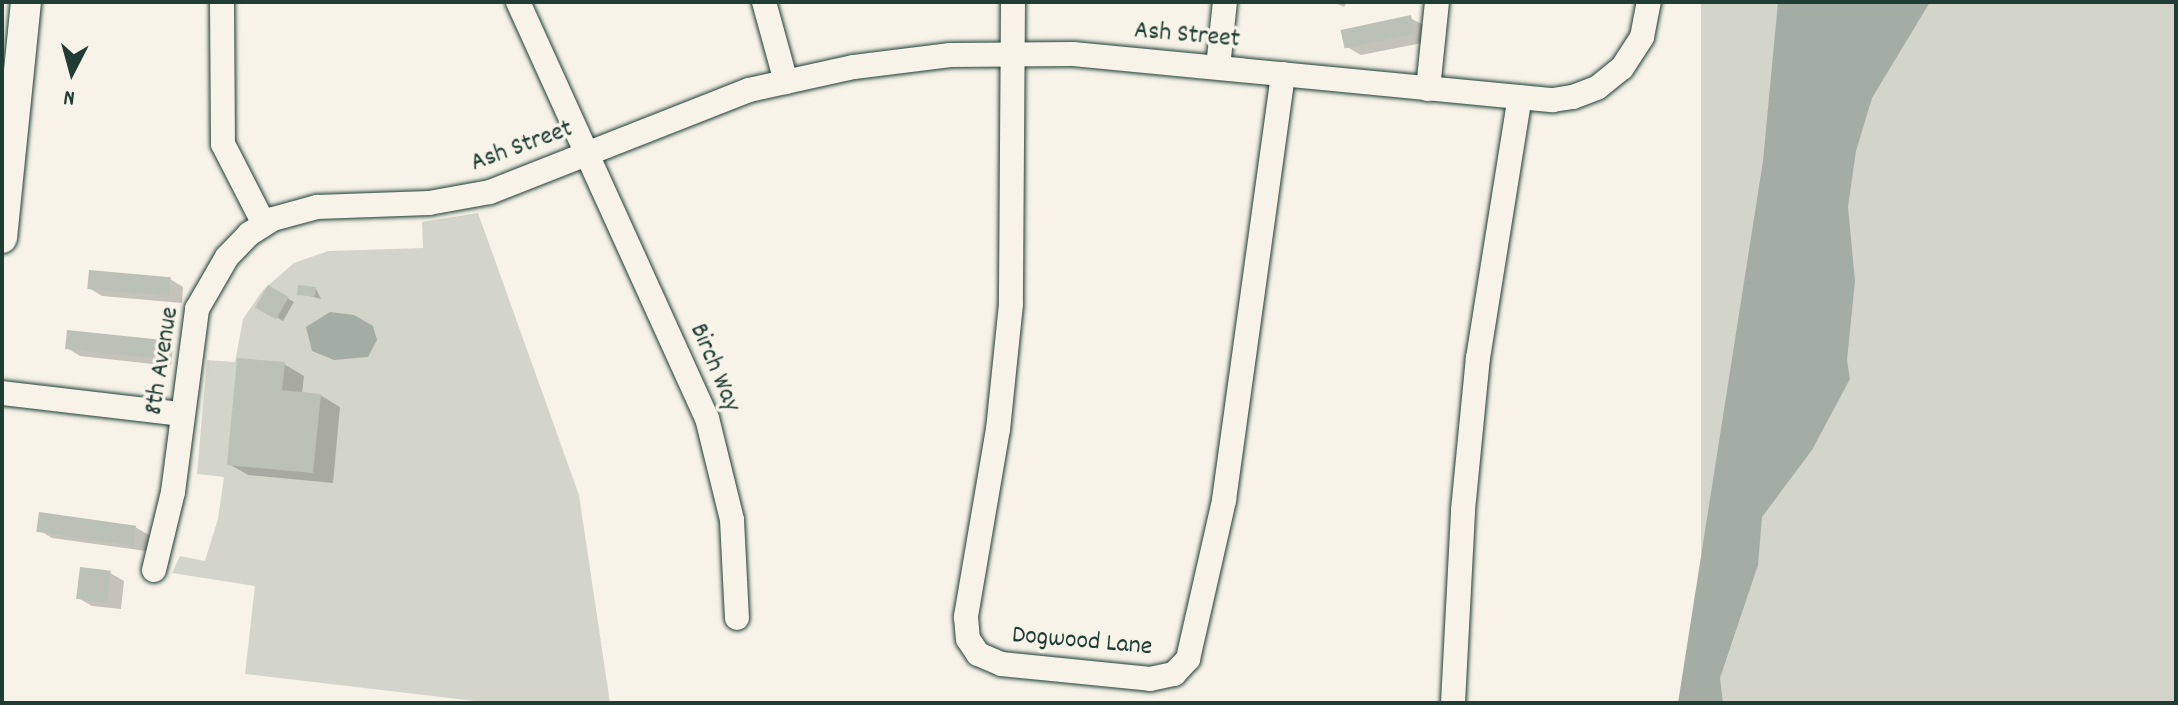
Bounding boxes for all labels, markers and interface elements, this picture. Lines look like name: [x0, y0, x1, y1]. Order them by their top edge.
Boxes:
street label: Ash Street: [1133, 16, 1241, 56]
north arrow: [32, 32, 112, 112]
text: N: [62, 80, 76, 112]
street label: Ash Street: [467, 114, 577, 180]
street label: 8th Avenue: [139, 305, 187, 417]
street label: Birch Way: [682, 319, 746, 417]
street label: Dogwood Lane: [1011, 620, 1153, 664]

